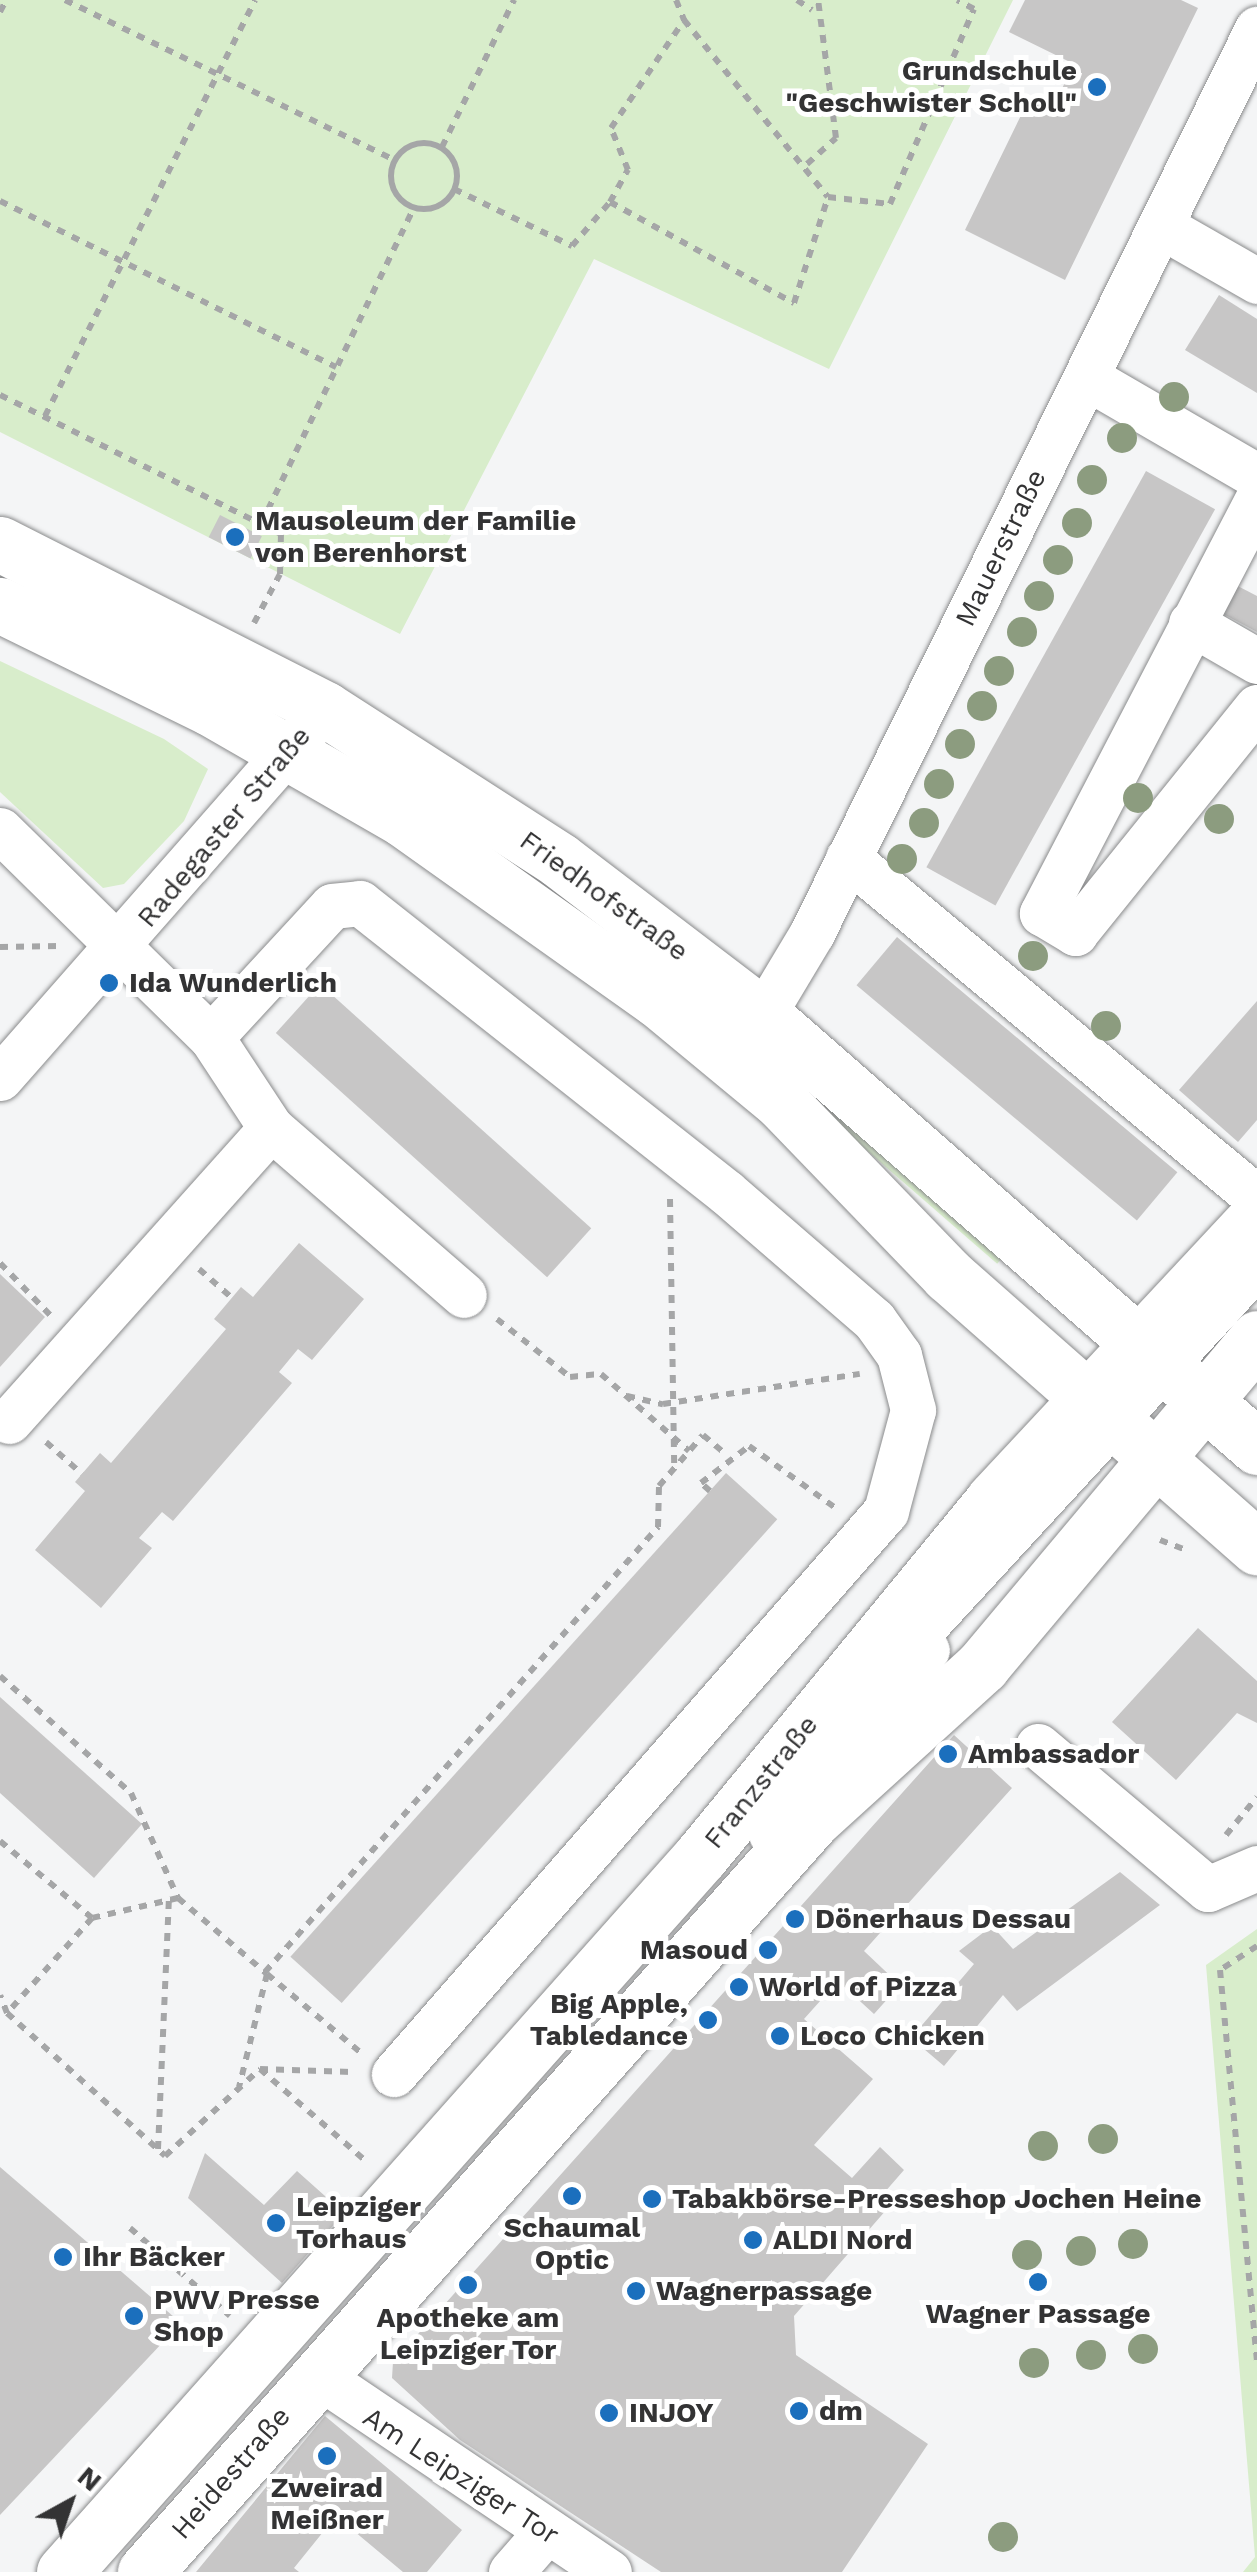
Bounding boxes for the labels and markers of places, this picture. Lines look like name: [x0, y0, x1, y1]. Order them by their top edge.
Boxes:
place label: Grundschule "Geschwister Scholl": [785, 54, 1077, 120]
marker: Grundschule "Geschwister Scholl": [1086, 76, 1108, 98]
place label: Mausoleum der Familie von Berenhorst: [255, 504, 577, 570]
marker: Mausoleum der Familie von Berenhorst: [224, 526, 246, 548]
place label: Ida Wunderlich: [129, 966, 338, 1000]
marker: Ida Wunderlich: [98, 972, 120, 994]
place label: Ambassador: [968, 1737, 1139, 1771]
marker: Ambassador: [937, 1743, 959, 1765]
place label: Dönerhaus Dessau: [815, 1902, 1071, 1936]
marker: Dönerhaus Dessau: [784, 1908, 806, 1930]
place label: Masoud: [640, 1933, 748, 1967]
marker: Masoud: [757, 1939, 779, 1961]
place label: World of Pizza: [759, 1970, 957, 2004]
marker: World of Pizza: [728, 1976, 750, 1998]
place label: Big Apple, Tabledance: [530, 1987, 688, 2053]
marker: Big Apple, Tabledance: [697, 2009, 719, 2031]
place label: Loco Chicken: [800, 2019, 985, 2053]
marker: Loco Chicken: [769, 2025, 791, 2047]
place label: Tabakbörse-Presseshop Jochen Heine: [672, 2182, 1202, 2216]
marker: Schaumal Optic: [561, 2185, 583, 2207]
marker: Tabakbörse-Presseshop Jochen Heine: [641, 2188, 663, 2210]
place label: Leipziger Torhaus: [296, 2190, 421, 2256]
place label: Schaumal Optic: [504, 2211, 640, 2277]
marker: Leipziger Torhaus: [265, 2212, 287, 2234]
place label: ALDI Nord: [773, 2223, 913, 2257]
marker: ALDI Nord: [742, 2229, 764, 2251]
place label: Ihr Bäcker: [83, 2240, 225, 2274]
marker: Ihr Bäcker: [52, 2246, 74, 2268]
marker: Wagner Passage: [1027, 2271, 1049, 2293]
marker: Apotheke am Leipziger Tor: [457, 2274, 479, 2296]
place label: Wagnerpassage: [656, 2274, 872, 2308]
marker: Wagnerpassage: [625, 2280, 647, 2302]
place label: PWV Presse Shop: [154, 2283, 321, 2349]
place label: Wagner Passage: [925, 2297, 1151, 2331]
place label: Apotheke am Leipziger Tor: [377, 2301, 559, 2367]
marker: PWV Presse Shop: [123, 2305, 145, 2327]
place label: dm: [819, 2394, 863, 2428]
place label: INJOY: [629, 2396, 714, 2430]
marker: dm: [788, 2400, 810, 2422]
marker: INJOY: [598, 2402, 620, 2424]
marker: Zweirad Meißner: [316, 2445, 338, 2467]
place label: Zweirad Meißner: [270, 2471, 384, 2537]

